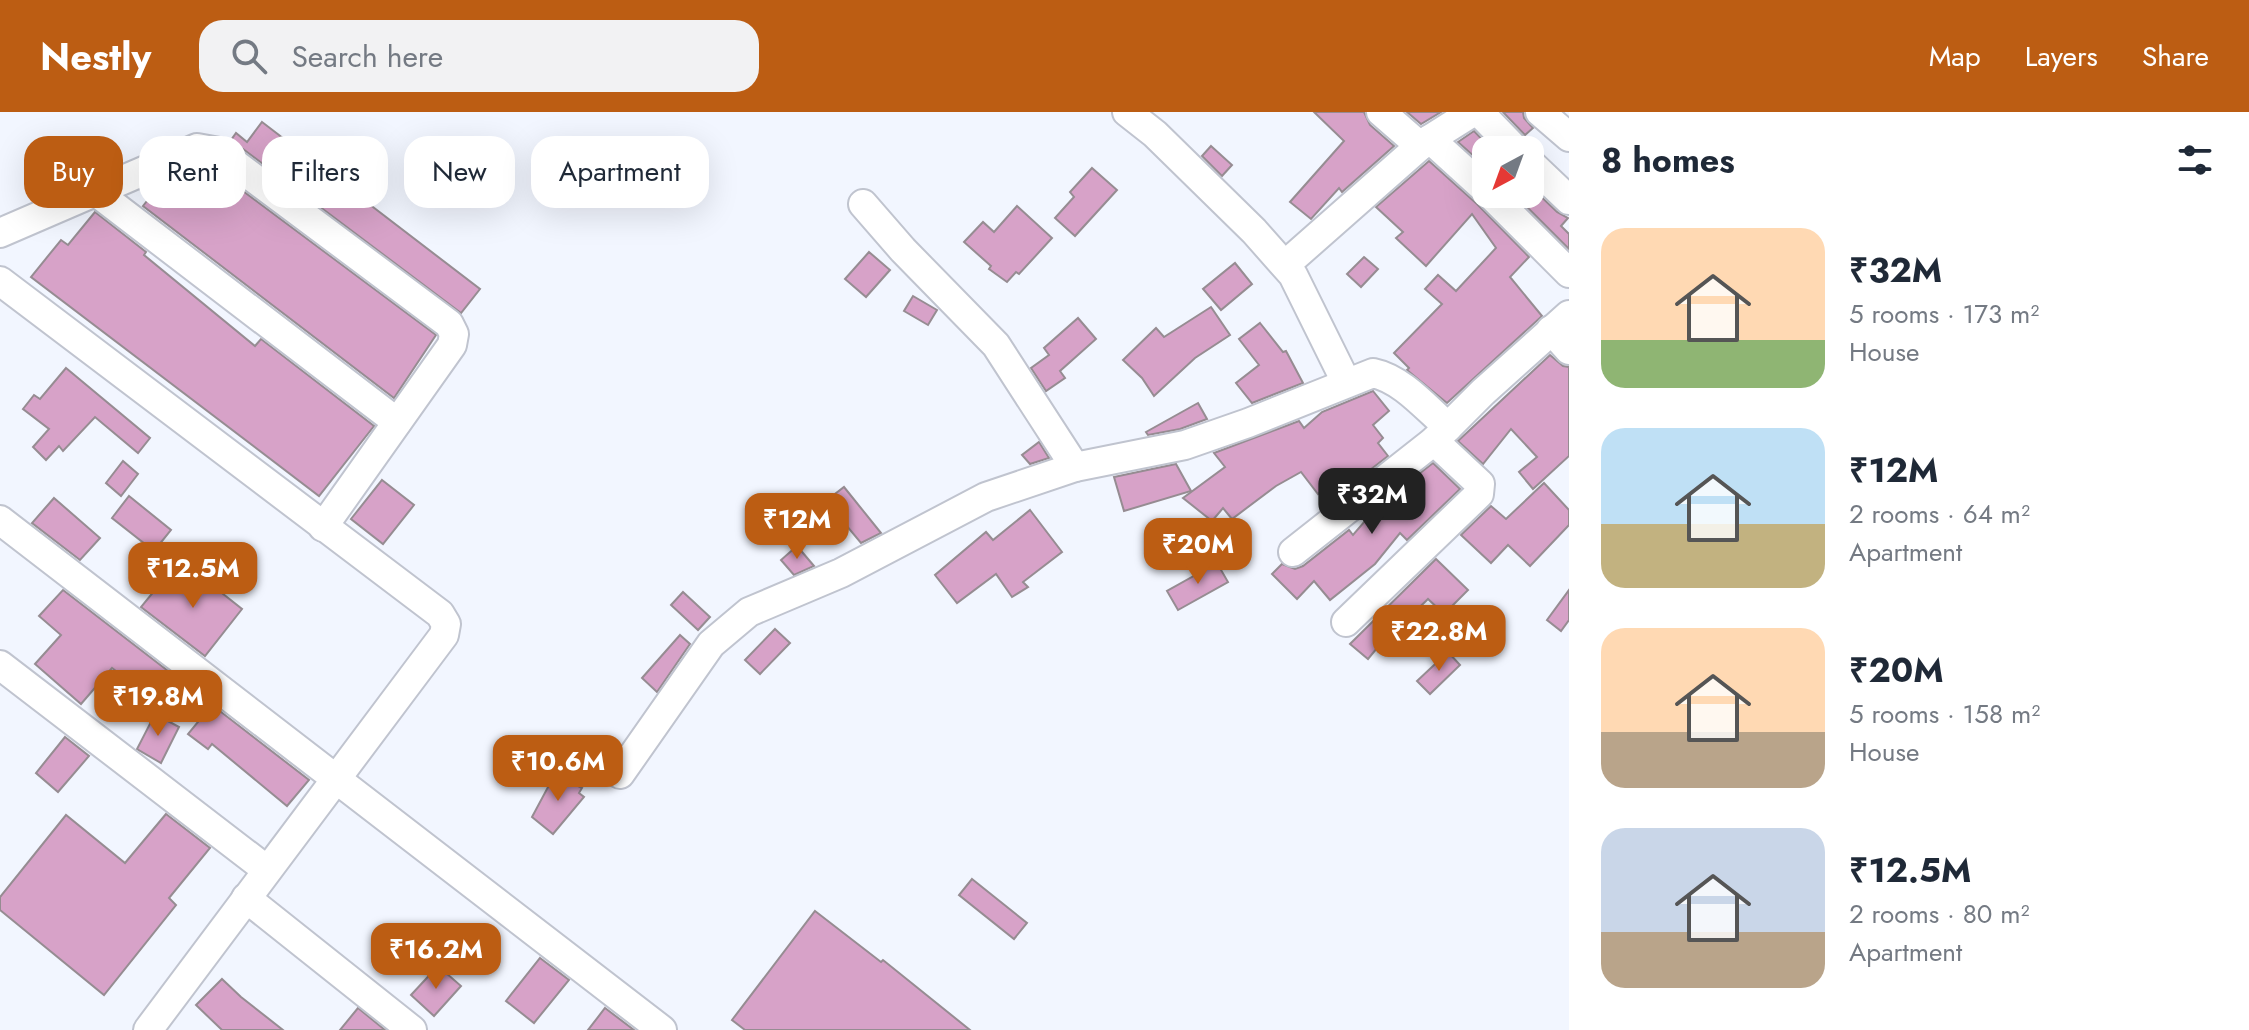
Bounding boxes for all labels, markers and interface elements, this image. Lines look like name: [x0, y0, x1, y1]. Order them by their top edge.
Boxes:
search box: [199, 20, 759, 92]
text: Nestly: [40, 29, 151, 84]
icon: search: [227, 34, 271, 78]
text: Search here: [291, 35, 443, 78]
text: Map: [1929, 36, 1981, 77]
text: Layers: [2025, 36, 2098, 77]
text: Share: [2142, 36, 2209, 77]
chip: Buy: [24, 136, 123, 208]
chip: Rent: [139, 136, 246, 208]
chip: Filters: [262, 136, 388, 208]
chip: New: [404, 136, 515, 208]
chip: Apartment: [531, 136, 709, 208]
north arrow: [1472, 136, 1544, 208]
map controls: [1472, 136, 1544, 208]
text: 8 homes: [1601, 136, 1735, 185]
icon: filters: [2173, 138, 2217, 182]
text: ₹32M: [1849, 246, 1942, 295]
icon: home: [1665, 260, 1761, 356]
text: 5 rooms · 173 m²: [1849, 295, 2039, 333]
text: House: [1849, 333, 1919, 371]
text: ₹12M: [1849, 446, 1938, 495]
icon: home: [1665, 460, 1761, 556]
pin: ₹32M: [1325, 468, 1419, 536]
text: ₹32M: [1336, 475, 1408, 513]
pin: ₹12M: [750, 493, 844, 561]
text: 2 rooms · 64 m²: [1849, 495, 2030, 533]
text: ₹12M: [763, 500, 831, 538]
pin: ₹20M: [1151, 518, 1245, 586]
text: ₹20M: [1162, 525, 1234, 563]
text: Apartment: [1849, 533, 1962, 571]
pin: ₹12.5M: [128, 542, 258, 610]
text: ₹12.5M: [146, 549, 240, 587]
pin: ₹22.8M: [1374, 605, 1504, 673]
text: ₹22.8M: [1391, 612, 1487, 650]
text: ₹20M: [1849, 646, 1944, 695]
icon: home: [1665, 660, 1761, 756]
pin: ₹19.8M: [93, 670, 223, 738]
text: ₹19.8M: [112, 677, 204, 715]
text: 5 rooms · 158 m²: [1849, 695, 2040, 733]
text: House: [1849, 733, 1919, 771]
pin: ₹10.6M: [493, 735, 623, 803]
text: ₹10.6M: [511, 742, 605, 780]
text: ₹12.5M: [1849, 846, 1971, 895]
icon: home: [1665, 860, 1761, 956]
text: 2 rooms · 80 m²: [1849, 895, 2030, 933]
pin: ₹16.2M: [371, 923, 501, 991]
text: ₹16.2M: [389, 930, 483, 968]
text: Apartment: [1849, 933, 1962, 971]

